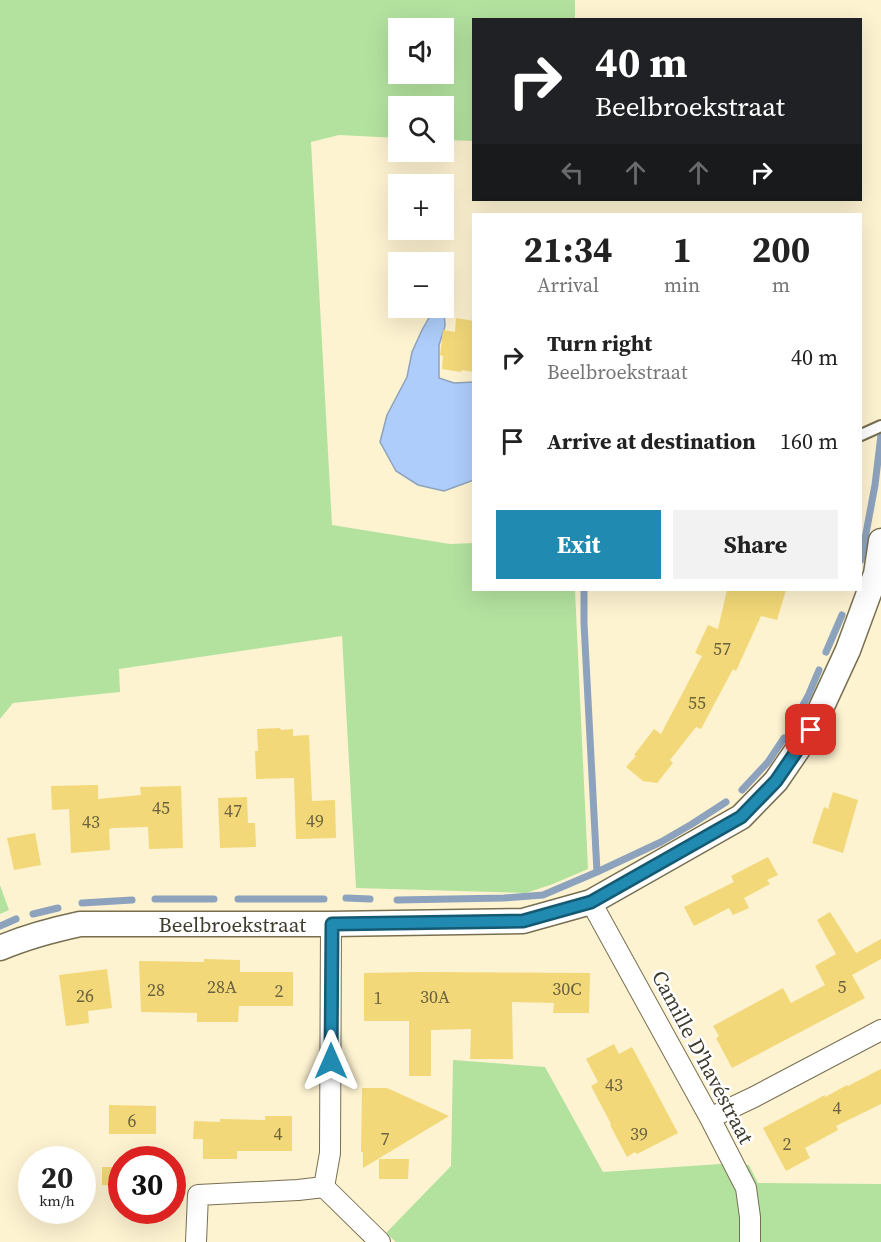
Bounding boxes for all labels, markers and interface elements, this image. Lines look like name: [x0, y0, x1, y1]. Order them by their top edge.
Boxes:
map controls: [388, 18, 454, 318]
button: sound: [388, 18, 454, 84]
text: 40 m: [595, 33, 688, 91]
icon: right: [496, 42, 574, 120]
text: Beelbroekstraat: [595, 88, 785, 125]
button: search: [388, 96, 454, 162]
icon: left: [556, 156, 589, 189]
icon: ahead: [619, 156, 652, 189]
icon: ahead: [682, 156, 715, 189]
icon: right: [745, 156, 778, 189]
button: +: [388, 174, 454, 240]
text: 21:34: [524, 225, 612, 274]
text: 1: [672, 225, 692, 274]
text: 200: [752, 225, 810, 274]
button: −: [388, 252, 454, 318]
text: Arrival: [537, 271, 599, 299]
text: min: [664, 271, 700, 299]
text: m: [772, 271, 790, 299]
text: Turn right: [547, 328, 652, 358]
icon: right: [496, 341, 529, 374]
text: 40 m: [791, 342, 838, 372]
text: Beelbroekstraat: [547, 358, 688, 386]
icon: arrive: [496, 425, 529, 458]
text: Arrive at destination: [547, 426, 756, 456]
text: 160 m: [780, 426, 838, 456]
button: Exit: [496, 510, 661, 579]
button: Share: [673, 510, 838, 579]
house number: 57: [713, 636, 731, 661]
house number: 55: [688, 690, 706, 715]
pin: [785, 704, 836, 755]
icon: arrive: [794, 713, 827, 746]
house number: 45: [152, 795, 170, 820]
house number: 47: [224, 798, 242, 823]
house number: 49: [306, 808, 324, 833]
house number: 43: [82, 809, 100, 834]
street label: Beelbroekstraat: [159, 910, 306, 939]
street label: Camille D'havéstraat: [645, 965, 761, 1149]
house number: 28A: [207, 974, 237, 999]
house number: 5: [838, 974, 847, 999]
house number: 30C: [552, 976, 582, 1001]
house number: 28: [147, 977, 165, 1002]
house number: 2: [275, 978, 284, 1003]
house number: 26: [76, 983, 94, 1008]
house number: 30A: [420, 984, 450, 1009]
house number: 1: [374, 985, 383, 1010]
position arrow: [299, 1029, 363, 1093]
house number: 43: [605, 1072, 623, 1097]
house number: 4: [833, 1095, 842, 1120]
house number: 6: [128, 1108, 137, 1133]
house number: 4: [274, 1121, 283, 1146]
house number: 39: [630, 1121, 648, 1146]
house number: 7: [381, 1126, 390, 1151]
house number: 2: [783, 1131, 792, 1156]
speed limit sign: 30: [108, 1146, 186, 1224]
text: 20: [41, 1157, 73, 1198]
text: km/h: [39, 1190, 75, 1211]

